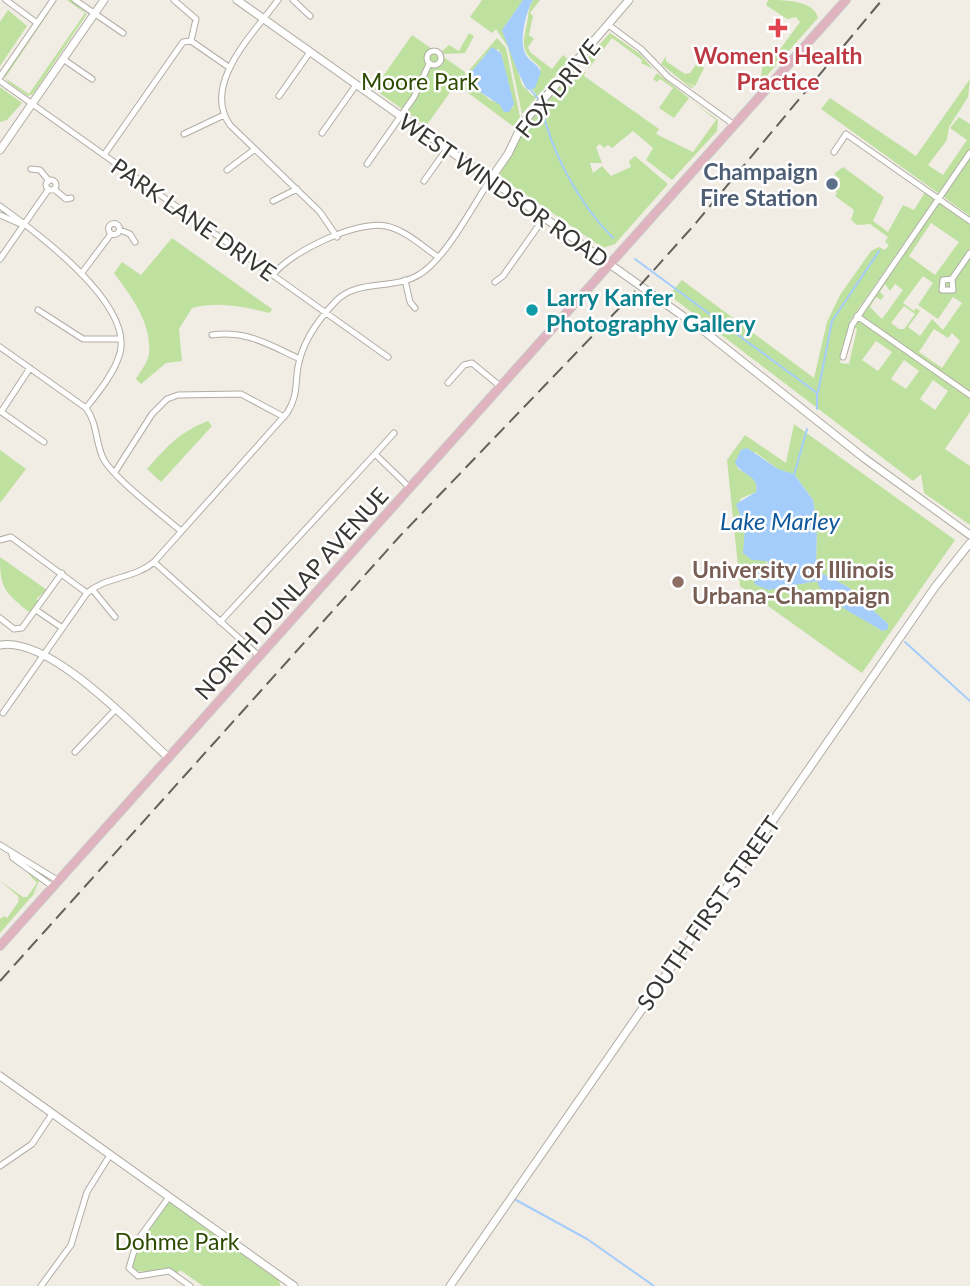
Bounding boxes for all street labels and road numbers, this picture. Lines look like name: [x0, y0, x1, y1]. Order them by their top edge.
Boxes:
street label: FOX DRIVE: [509, 33, 605, 143]
street label: WEST WINDSOR ROAD: [394, 107, 614, 273]
street label: PARK LANE DRIVE: [106, 152, 282, 286]
street label: NORTH DUNLAP AVENUE: [188, 481, 394, 705]
street label: SOUTH FIRST STREET: [630, 810, 786, 1015]

